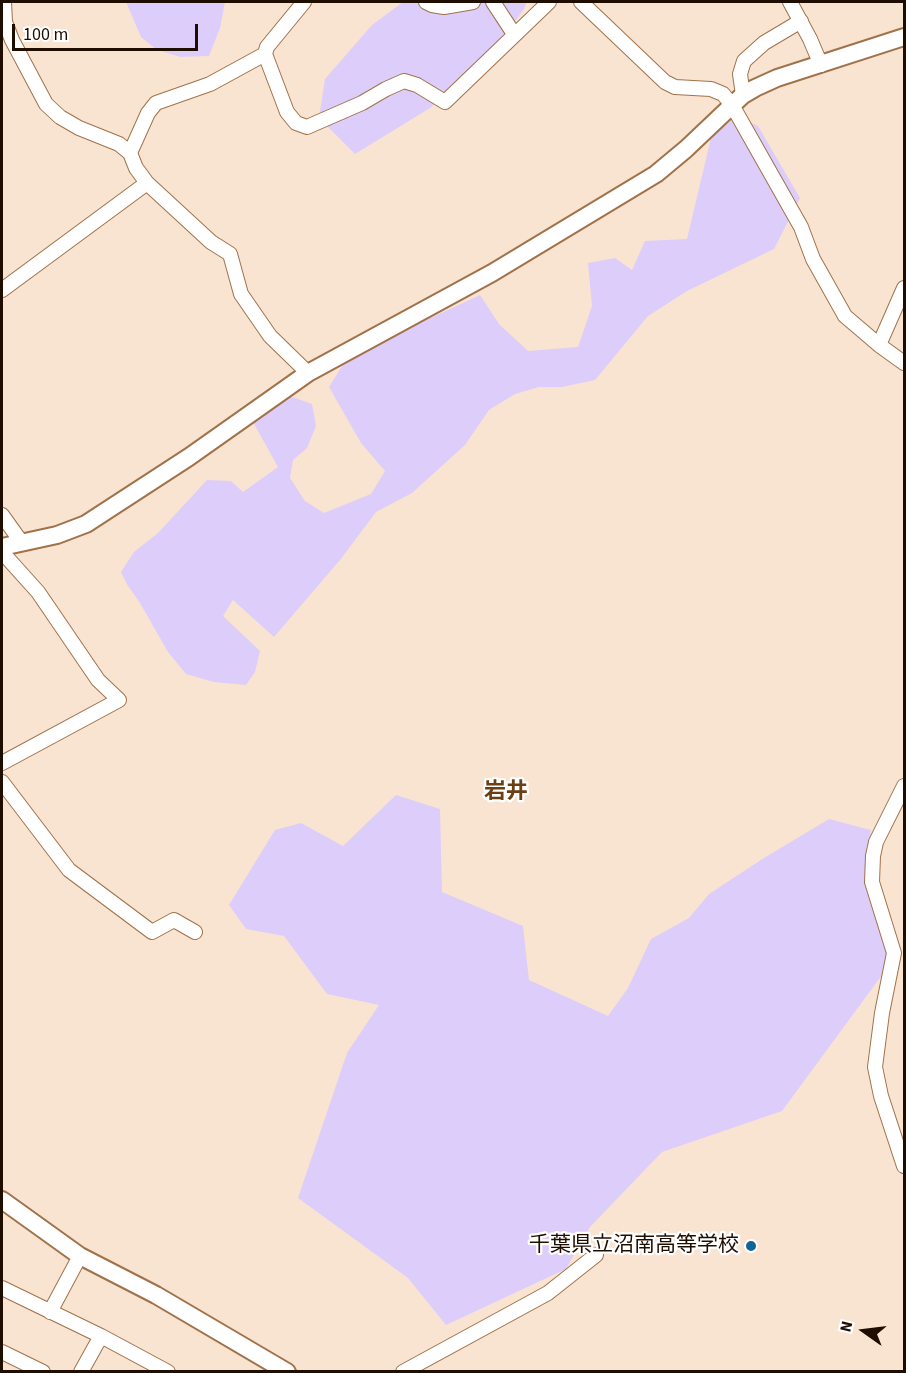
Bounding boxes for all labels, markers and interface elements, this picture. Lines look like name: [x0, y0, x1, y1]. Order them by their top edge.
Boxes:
scale bar: [15, 12, 201, 50]
text: 100 m: [23, 22, 68, 47]
district label: 岩井: [484, 780, 528, 806]
place label: 千葉県立沼南高等学校: [529, 1233, 739, 1259]
marker: 千葉県立沼南高等学校: [744, 1239, 758, 1253]
north arrow: [834, 1301, 894, 1361]
text: N: [835, 1319, 858, 1334]

